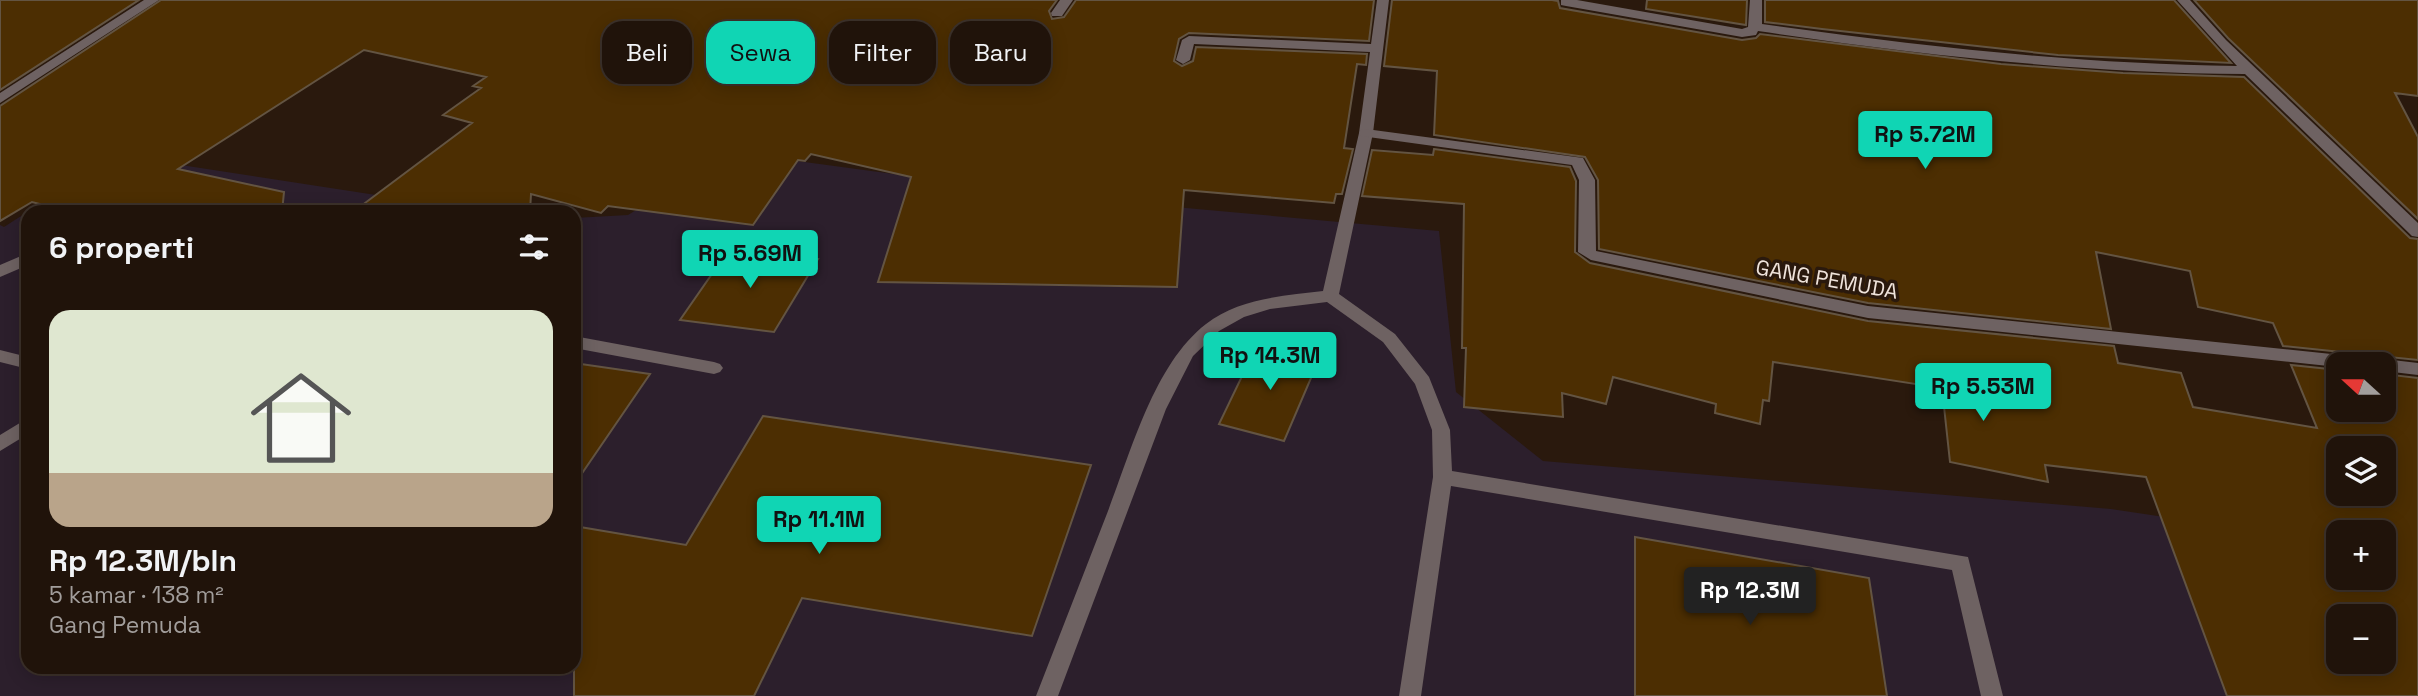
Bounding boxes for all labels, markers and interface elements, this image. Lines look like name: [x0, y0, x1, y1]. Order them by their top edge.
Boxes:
chip: Beli: [602, 21, 692, 84]
chip: Sewa: [706, 21, 815, 84]
chip: Filter: [829, 21, 936, 84]
chip: Baru: [950, 21, 1051, 84]
pin: Rp 5.72M: [1853, 111, 1997, 171]
text: Rp 5.72M: [1874, 119, 1976, 149]
text: 6 properti: [49, 228, 194, 267]
icon: filters: [515, 228, 553, 266]
pin: Rp 5.69M: [678, 230, 822, 290]
text: Rp 5.69M: [698, 238, 802, 268]
street label: GANG PEMUDA: [1754, 253, 1900, 305]
pin: Rp 14.3M: [1198, 332, 1342, 392]
text: Rp 14.3M: [1219, 340, 1321, 370]
north arrow: [2326, 352, 2396, 422]
map controls: [2326, 352, 2396, 674]
icon: home: [238, 355, 364, 481]
pin: Rp 5.53M: [1911, 364, 2055, 423]
text: Rp 5.53M: [1931, 371, 2035, 401]
button: layers: [2326, 436, 2396, 506]
pin: Rp 11.1M: [747, 496, 891, 556]
text: Rp 11.1M: [773, 504, 865, 534]
button: +: [2326, 520, 2396, 590]
text: Rp 12.3M/bln: [49, 541, 237, 580]
pin: Rp 12.3M: [1678, 568, 1822, 627]
text: Rp 12.3M: [1700, 575, 1800, 605]
text: 5 kamar · 138 m²: [49, 580, 224, 610]
button: −: [2326, 604, 2396, 674]
text: Gang Pemuda: [49, 610, 201, 640]

